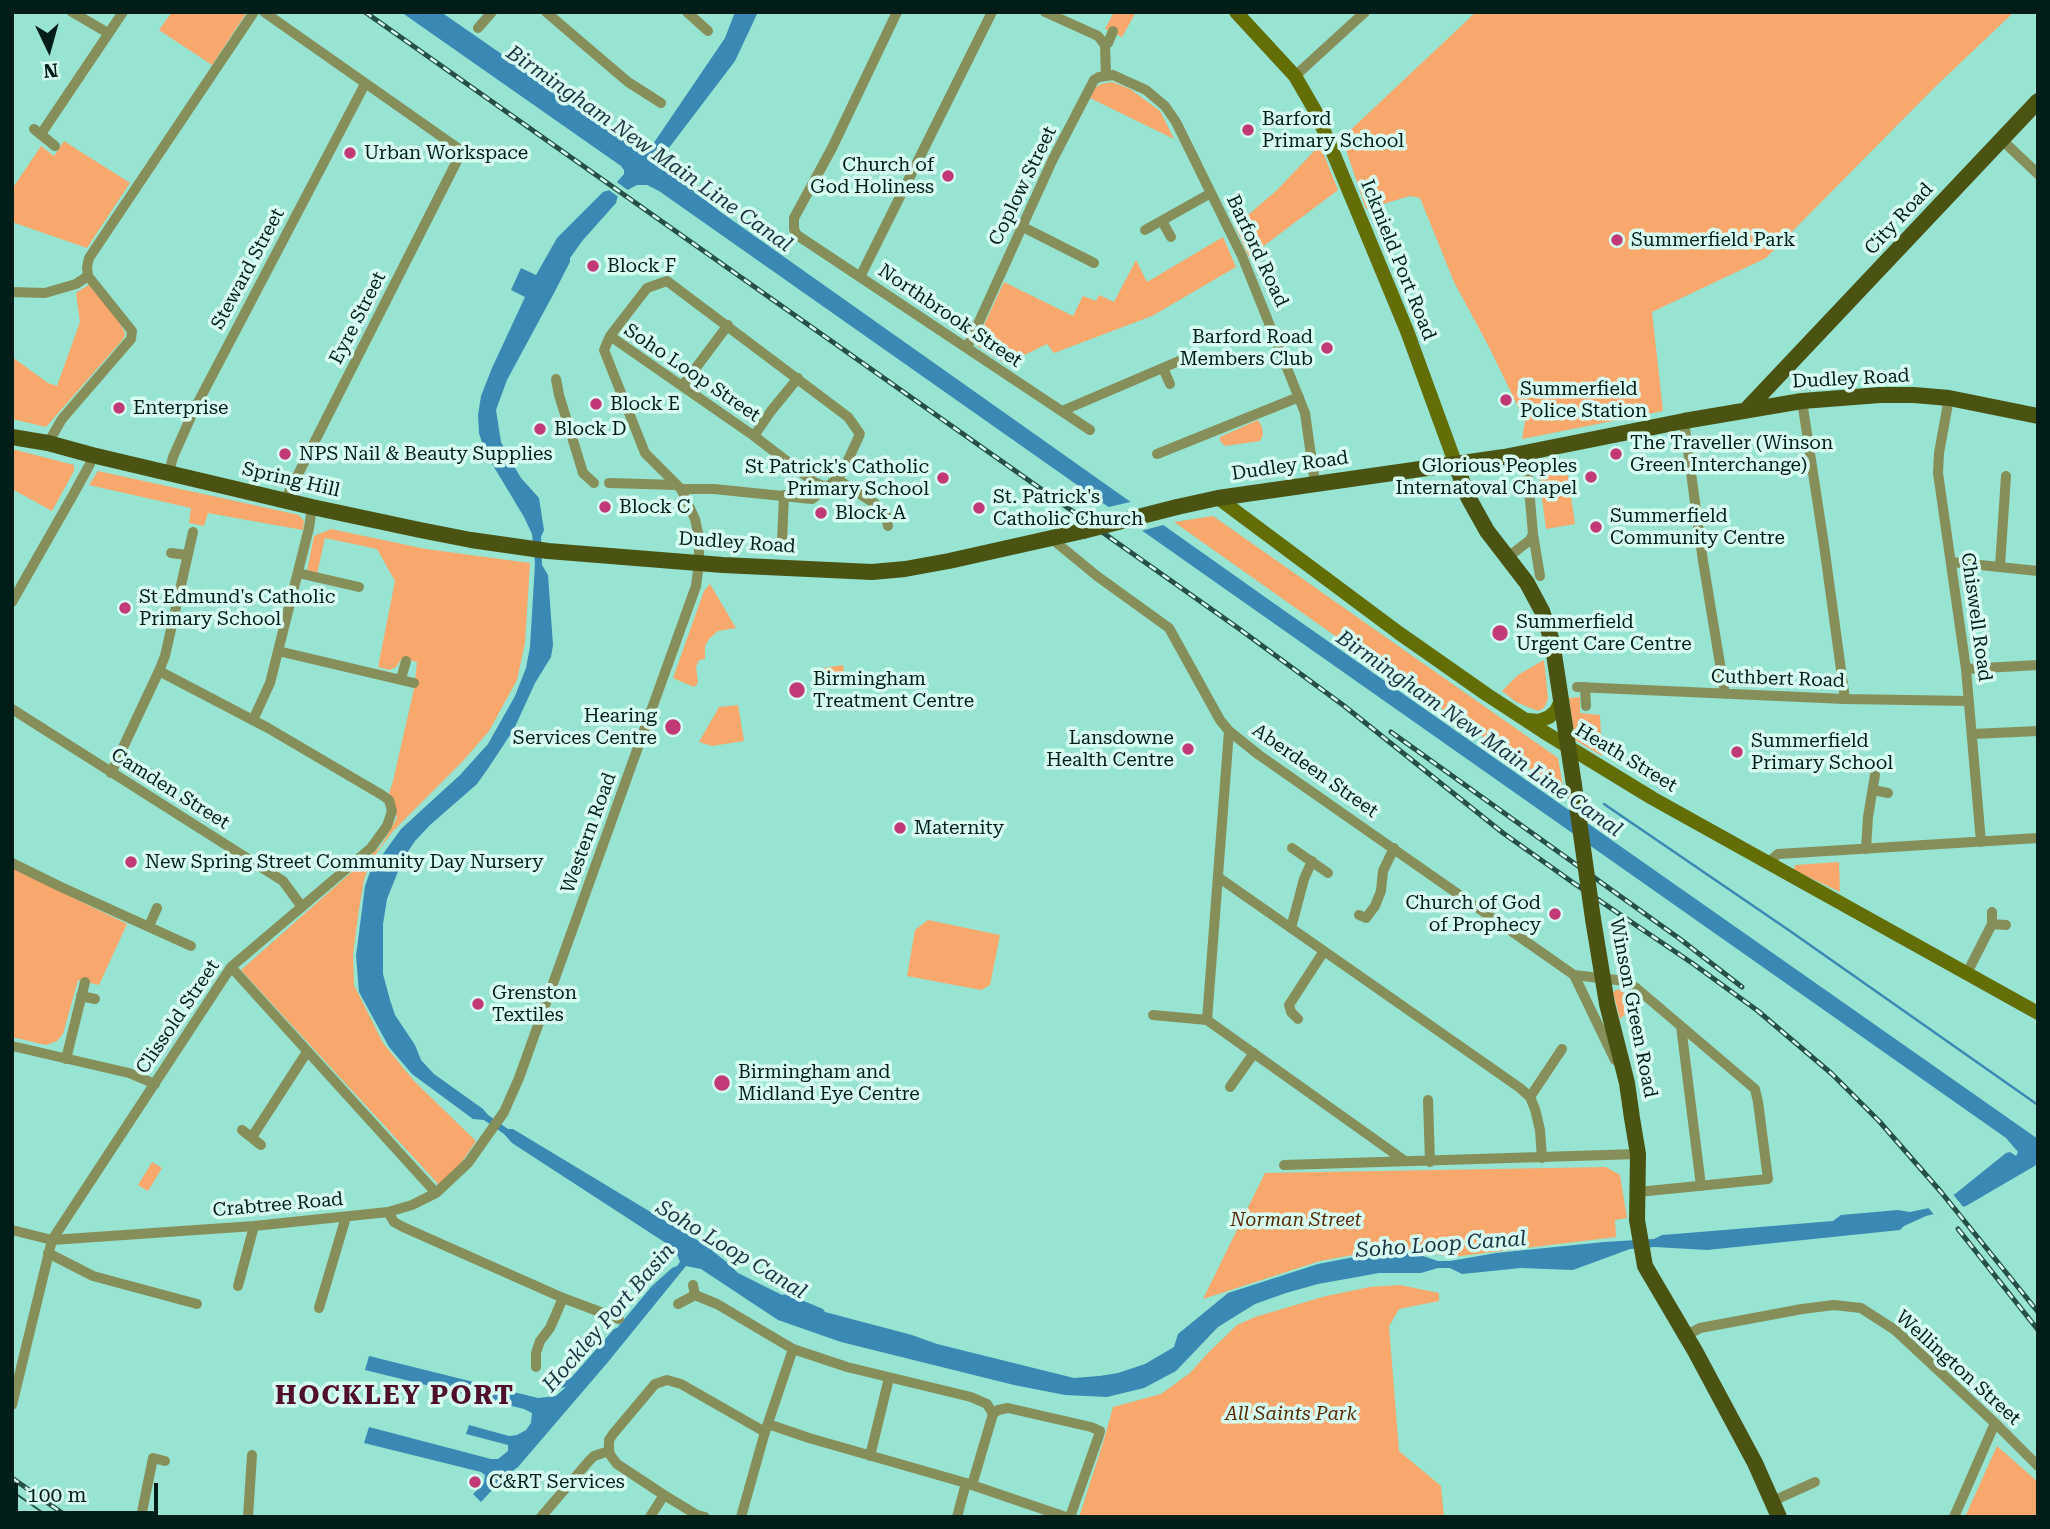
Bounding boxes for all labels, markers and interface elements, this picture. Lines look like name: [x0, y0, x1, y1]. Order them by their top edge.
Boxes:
north arrow: [14, 14, 84, 84]
water label: Birmingham New Main Line Canal: [501, 40, 797, 258]
text: N: [43, 58, 59, 83]
place label: Barford Primary School: [1262, 108, 1404, 152]
marker: Barford Primary School: [1240, 122, 1256, 138]
street label: Coplow Street: [984, 123, 1062, 249]
place label: Urban Workspace: [364, 142, 528, 164]
marker: Urban Workspace: [342, 145, 358, 161]
place label: Church of God Holiness: [810, 154, 934, 198]
marker: Church of God Holiness: [940, 168, 956, 184]
street label: Icknield Port Road: [1355, 176, 1441, 344]
street label: City Road: [1860, 178, 1938, 260]
street label: Barford Road: [1221, 191, 1293, 311]
street label: Steward Street: [207, 205, 289, 333]
place label: Summerfield Park: [1631, 229, 1795, 251]
marker: Summerfield Park: [1609, 232, 1625, 248]
place label: Block F: [607, 255, 676, 277]
marker: Block F: [585, 258, 601, 274]
street label: Northbrook Street: [874, 259, 1026, 373]
street label: Eyre Street: [325, 268, 391, 368]
street label: Soho Loop Street: [620, 319, 764, 427]
place label: Barford Road Members Club: [1180, 326, 1313, 370]
marker: Barford Road Members Club: [1319, 340, 1335, 356]
street label: Dudley Road: [1792, 365, 1910, 393]
place label: Summerfield Police Station: [1520, 378, 1647, 422]
marker: Summerfield Police Station: [1498, 392, 1514, 408]
place label: Block E: [610, 393, 680, 415]
marker: Block E: [588, 396, 604, 412]
place label: Enterprise: [133, 397, 228, 419]
marker: Enterprise: [111, 400, 127, 416]
place label: Block D: [554, 418, 626, 440]
marker: Block D: [532, 421, 548, 437]
place label: The Traveller (Winson Green Interchange): [1630, 432, 1833, 476]
place label: NPS Nail & Beauty Supplies: [299, 443, 553, 465]
marker: NPS Nail & Beauty Supplies: [277, 446, 293, 462]
marker: The Traveller (Winson Green Interchange): [1608, 446, 1624, 462]
street label: Dudley Road: [1230, 447, 1350, 485]
place label: Glorious Peoples Internatoval Chapel: [1396, 455, 1577, 499]
place label: St Patrick's Catholic Primary School: [745, 456, 929, 500]
street label: Spring Hill: [240, 458, 342, 502]
marker: Glorious Peoples Internatoval Chapel: [1583, 469, 1599, 485]
marker: St Patrick's Catholic Primary School: [935, 470, 951, 486]
place label: St. Patrick's Catholic Church: [993, 486, 1143, 530]
place label: Block C: [619, 496, 690, 518]
marker: Block C: [597, 499, 613, 515]
marker: St. Patrick's Catholic Church: [971, 500, 987, 516]
place label: Block A: [835, 502, 906, 524]
marker: Block A: [813, 505, 829, 521]
place label: Summerfield Community Centre: [1610, 505, 1785, 549]
marker: Summerfield Community Centre: [1588, 519, 1604, 535]
street label: Dudley Road: [678, 528, 796, 558]
street label: Chiswell Road: [1956, 551, 1996, 683]
place label: St Edmund's Catholic Primary School: [139, 586, 335, 630]
marker: St Edmund's Catholic Primary School: [117, 600, 133, 616]
place label: Summerfield Urgent Care Centre: [1516, 611, 1692, 655]
marker: Summerfield Urgent Care Centre: [1490, 623, 1510, 643]
water label: Birmingham New Main Line Canal: [1331, 625, 1627, 843]
street label: Cuthbert Road: [1711, 665, 1845, 693]
place label: Birmingham Treatment Centre: [813, 668, 974, 712]
marker: Birmingham Treatment Centre: [787, 680, 807, 700]
place label: Hearing Services Centre: [513, 705, 657, 749]
marker: Hearing Services Centre: [663, 717, 683, 737]
street label: Aberdeen Street: [1248, 719, 1382, 823]
street label: Heath Street: [1571, 719, 1681, 797]
place label: Lansdowne Health Centre: [1046, 727, 1174, 771]
place label: Summerfield Primary School: [1751, 730, 1893, 774]
marker: Lansdowne Health Centre: [1180, 741, 1196, 757]
street label: Camden Street: [107, 743, 233, 835]
marker: Summerfield Primary School: [1729, 744, 1745, 760]
street label: Western Road: [557, 770, 621, 896]
place label: Maternity: [914, 817, 1004, 839]
marker: Maternity: [892, 820, 908, 836]
place label: New Spring Street Community Day Nursery: [145, 851, 543, 873]
marker: New Spring Street Community Day Nursery: [123, 854, 139, 870]
place label: Church of God of Prophecy: [1405, 892, 1541, 936]
marker: Church of God of Prophecy: [1547, 906, 1563, 922]
street label: Winson Green Road: [1604, 916, 1662, 1100]
street label: Clissold Street: [131, 956, 225, 1078]
place label: Grenston Textiles: [492, 982, 577, 1026]
marker: Grenston Textiles: [470, 996, 486, 1012]
place label: Birmingham and Midland Eye Centre: [738, 1061, 920, 1105]
marker: Birmingham and Midland Eye Centre: [712, 1073, 732, 1093]
street label: Crabtree Road: [212, 1188, 344, 1222]
water label: Soho Loop Canal: [651, 1195, 811, 1305]
park label: Norman Street: [1230, 1209, 1362, 1231]
water label: Soho Loop Canal: [1355, 1226, 1527, 1264]
water label: Hockley Port Basin: [538, 1239, 680, 1397]
street label: Wellington Street: [1891, 1306, 2025, 1430]
district label: HOCKLEY PORT: [277, 1380, 513, 1412]
park label: All Saints Park: [1225, 1403, 1357, 1425]
scale bar: [18, 1470, 161, 1514]
place label: C&RT Services: [489, 1471, 625, 1493]
marker: C&RT Services: [467, 1474, 483, 1490]
text: 100 m: [27, 1483, 87, 1507]

